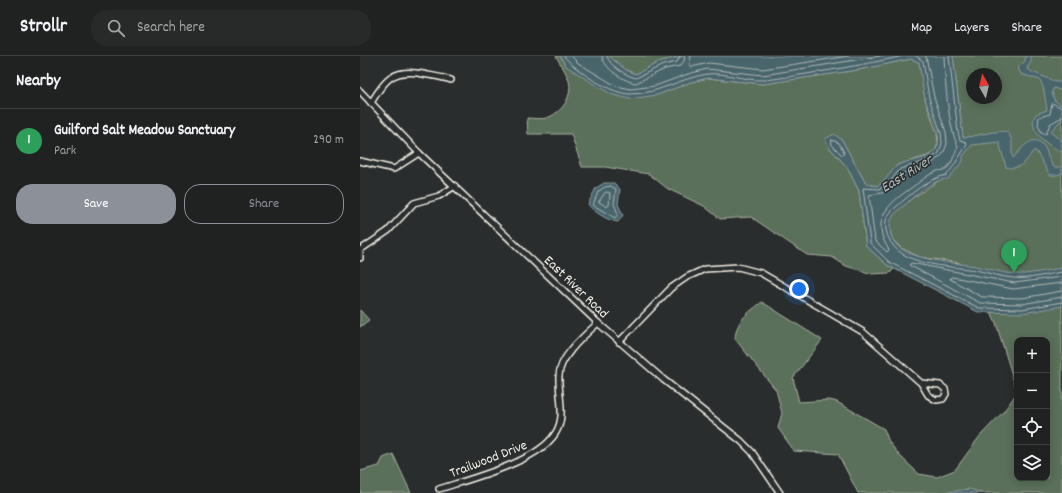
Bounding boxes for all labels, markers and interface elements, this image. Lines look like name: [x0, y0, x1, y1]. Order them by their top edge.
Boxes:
search box: [91, 10, 371, 46]
text: Strollr: [20, 14, 67, 41]
icon: search: [105, 17, 127, 39]
text: Search here: [137, 17, 205, 39]
text: Map: [911, 18, 932, 38]
text: Layers: [954, 18, 989, 38]
text: Share: [1011, 18, 1042, 38]
north arrow: [966, 68, 1002, 104]
text: Nearby: [16, 70, 60, 94]
text: Guilford Salt Meadow Sanctuary: [54, 120, 235, 142]
text: 1: [28, 131, 30, 150]
text: 290 m: [313, 131, 344, 150]
text: Park: [54, 142, 76, 161]
water label: East River: [877, 149, 939, 199]
button: Save: [16, 184, 176, 224]
button: Share: [184, 184, 344, 224]
pin: 1: [1001, 240, 1027, 273]
street label: East River Road: [539, 251, 612, 324]
your location: [789, 279, 809, 299]
map controls: [1014, 337, 1050, 481]
button: +: [1014, 337, 1050, 373]
button: −: [1014, 373, 1050, 409]
button: locate: [1014, 409, 1050, 445]
street label: Trailwood Drive: [447, 436, 530, 484]
button: layers: [1014, 445, 1050, 481]

